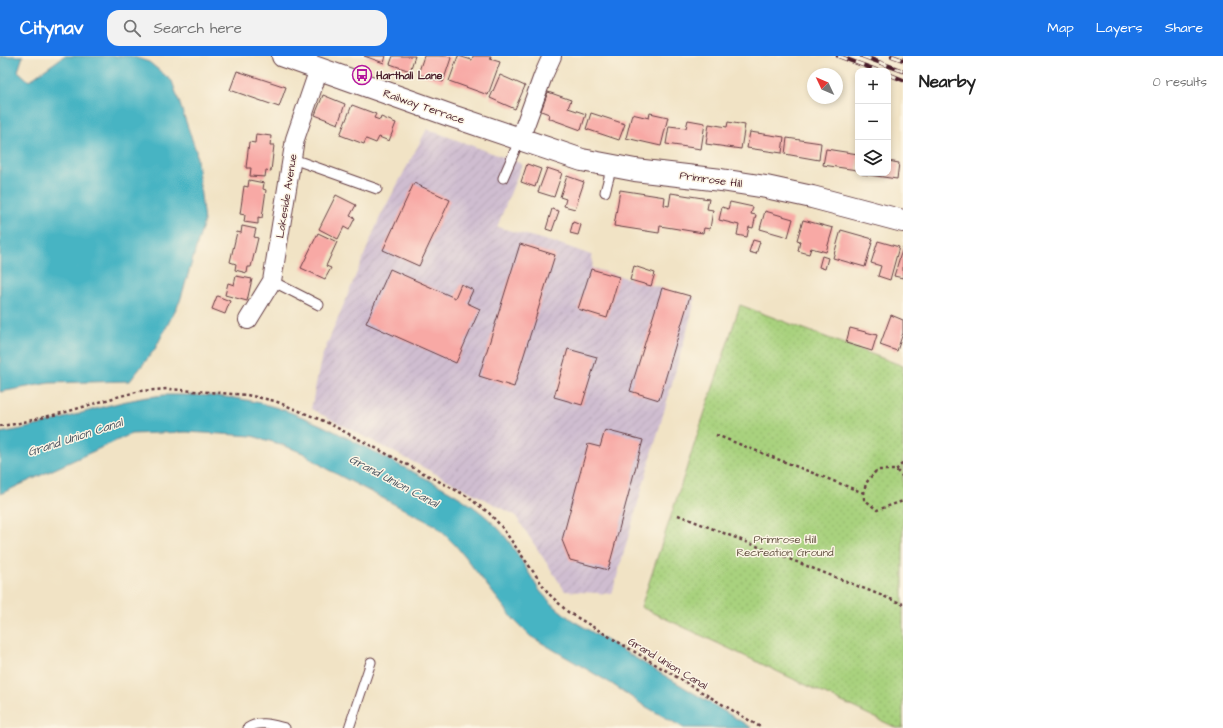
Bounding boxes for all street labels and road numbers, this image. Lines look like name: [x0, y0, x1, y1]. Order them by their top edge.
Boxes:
street label: Railway Terrace: [381, 86, 467, 128]
street label: Lakeside Avenue: [272, 153, 301, 239]
street label: Primrose Hill: [679, 168, 744, 191]
street label: Grand Union Canal: [625, 634, 711, 693]

